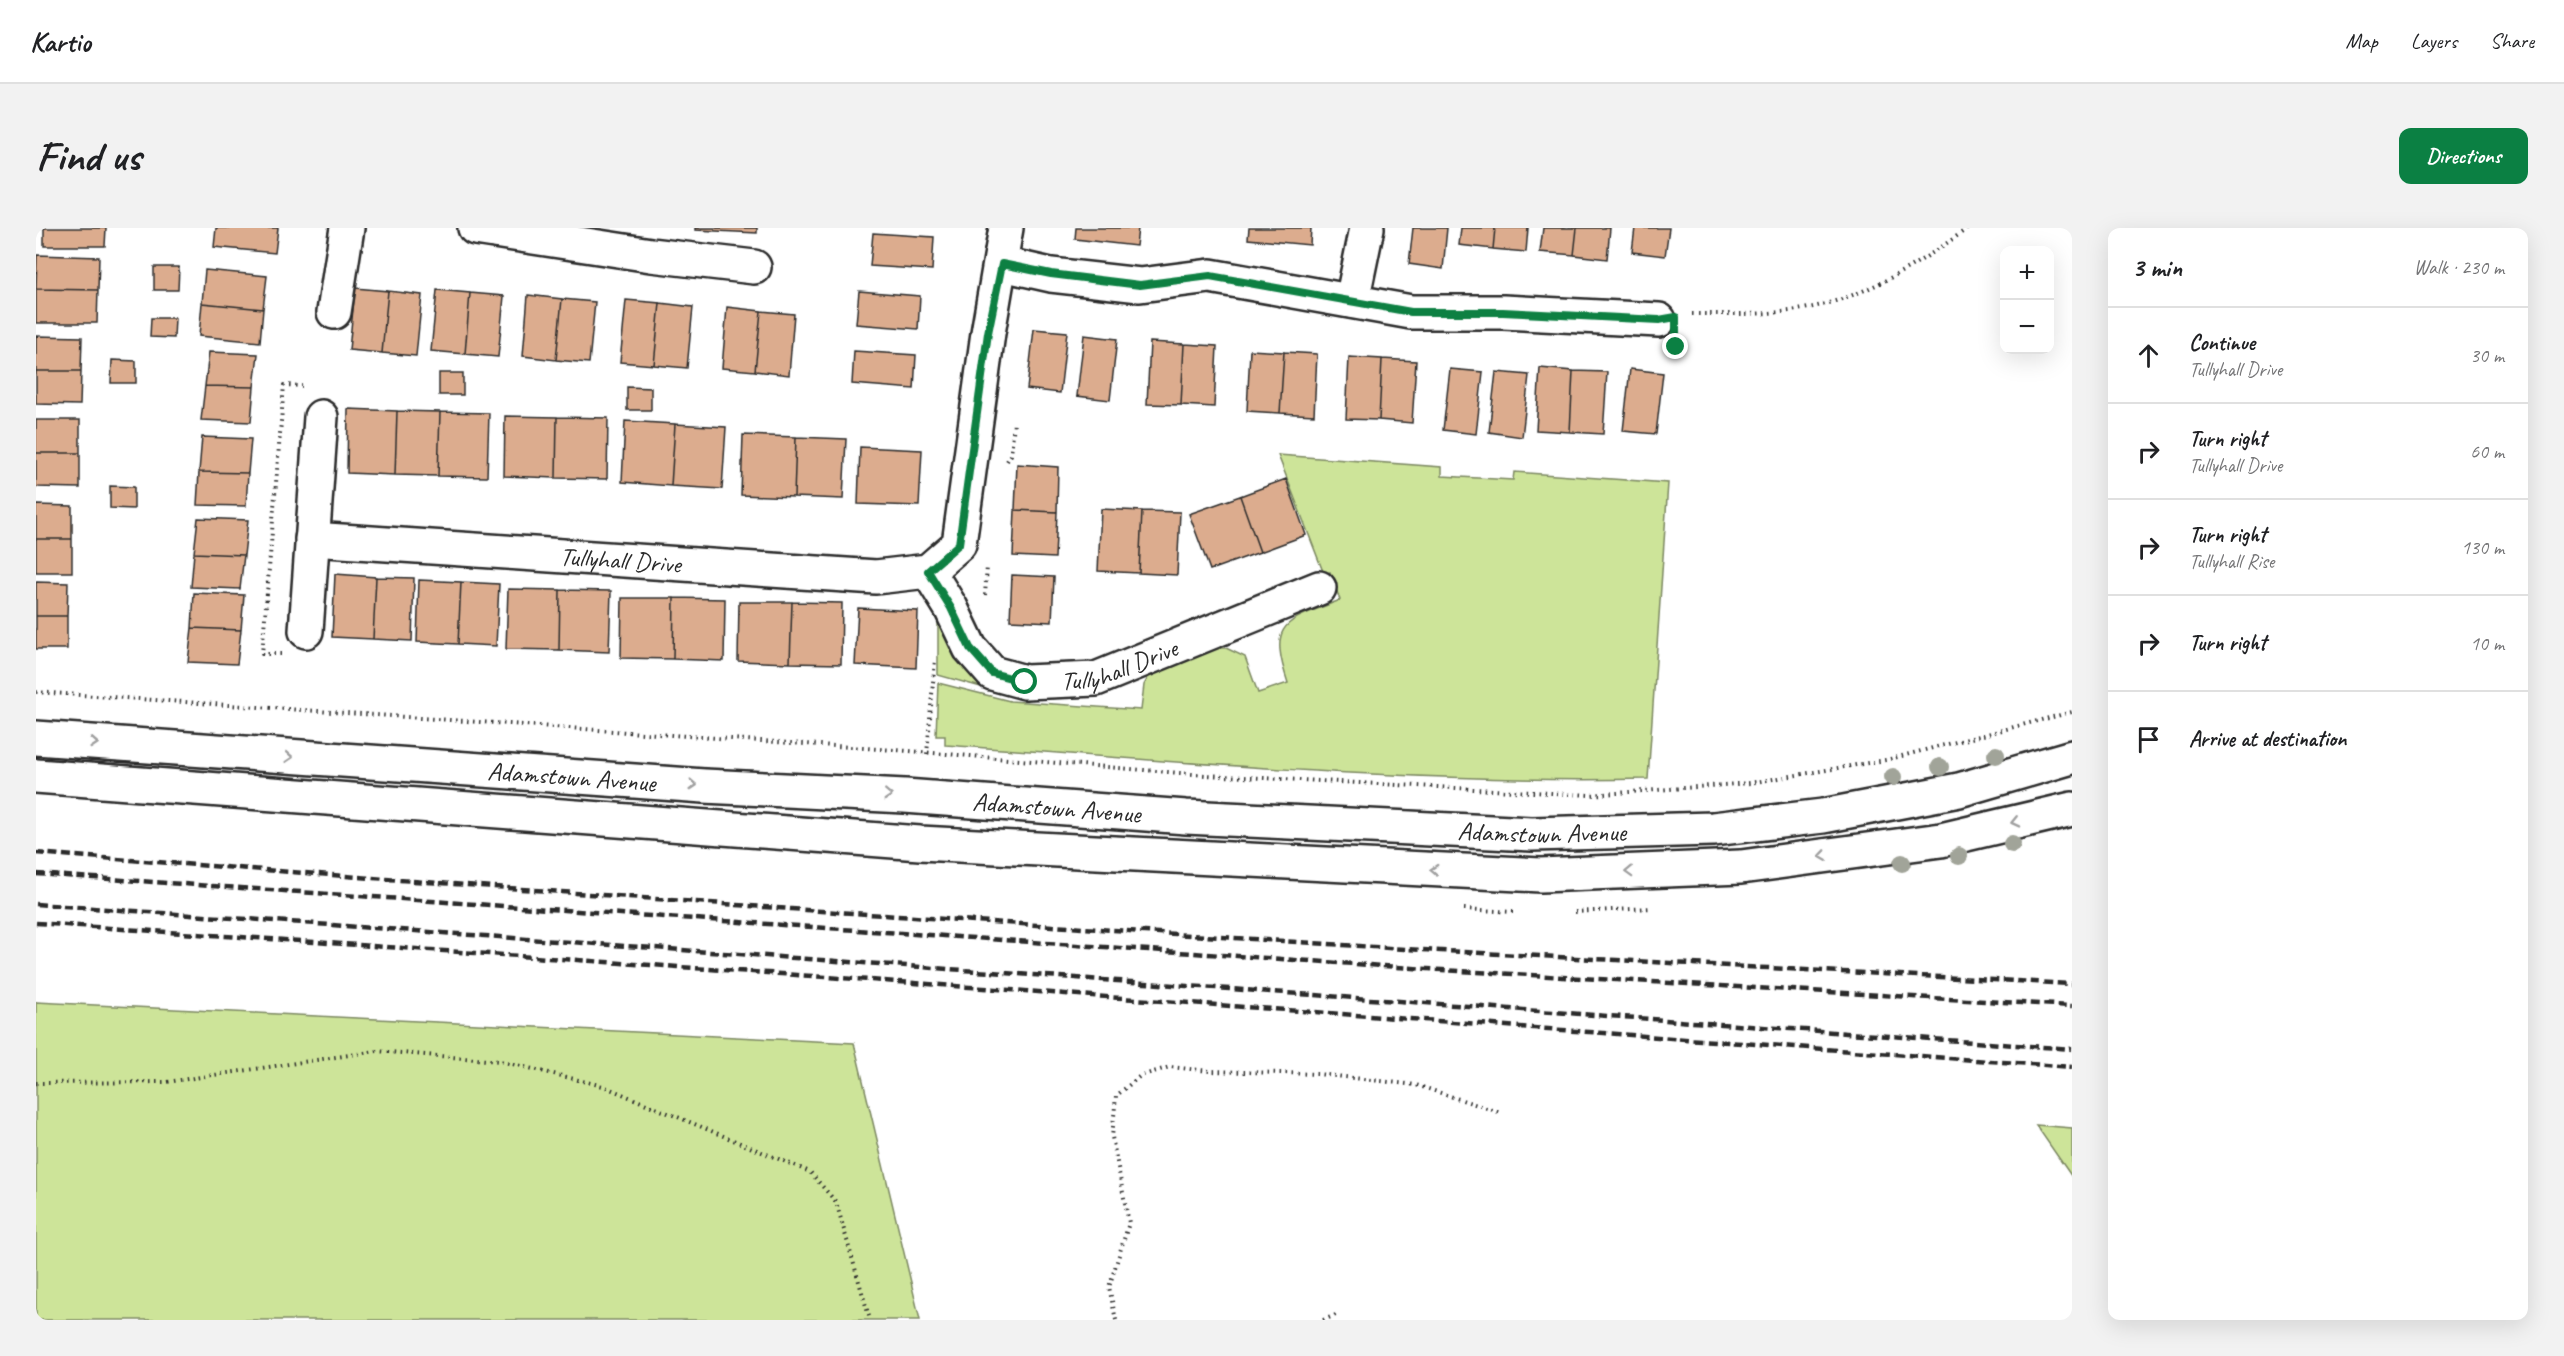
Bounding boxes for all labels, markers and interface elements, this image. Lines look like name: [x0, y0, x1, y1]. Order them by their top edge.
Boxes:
text: Kartio: [30, 24, 91, 59]
text: Map: [2345, 28, 2378, 54]
text: Layers: [2411, 28, 2457, 54]
text: Share: [2490, 28, 2534, 54]
button: Directions: [2399, 128, 2528, 184]
text: Find us: [36, 130, 141, 183]
map controls: [2000, 246, 2054, 354]
button: +: [2000, 246, 2054, 300]
text: 3 min: [2132, 251, 2182, 284]
text: Walk · 230 m: [2414, 255, 2504, 280]
button: −: [2000, 300, 2054, 354]
text: Continue: [2189, 329, 2255, 357]
route end: [1662, 333, 1688, 359]
icon: ahead: [2132, 339, 2165, 372]
text: 30 m: [2470, 343, 2504, 368]
text: Tullyhall Drive: [2189, 357, 2282, 382]
text: Turn right: [2189, 425, 2266, 453]
icon: right: [2132, 435, 2165, 468]
text: 60 m: [2470, 439, 2504, 464]
text: Tullyhall Drive: [2189, 453, 2282, 478]
text: Turn right: [2189, 521, 2266, 549]
icon: right: [2132, 531, 2165, 564]
text: 130 m: [2461, 535, 2504, 560]
street label: Tullyhall Drive: [559, 539, 685, 580]
text: Tullyhall Rise: [2189, 549, 2274, 574]
icon: right: [2132, 627, 2165, 660]
text: Turn right: [2189, 629, 2266, 657]
street label: Tullyhall Drive: [1060, 630, 1184, 697]
text: 10 m: [2470, 631, 2504, 656]
route start: [1011, 668, 1037, 694]
icon: arrive: [2132, 723, 2165, 756]
text: Arrive at destination: [2189, 725, 2346, 753]
one-way arrow: [90, 736, 99, 749]
one-way arrow: [284, 750, 293, 763]
street label: Adamstown Avenue: [486, 754, 658, 799]
one-way arrow: [688, 779, 697, 792]
street label: Adamstown Avenue: [971, 785, 1143, 830]
one-way arrow: [883, 788, 892, 801]
street label: Adamstown Avenue: [1457, 814, 1628, 851]
one-way arrow: [2010, 815, 2020, 828]
one-way arrow: [1819, 849, 1828, 861]
one-way arrow: [1430, 863, 1439, 876]
one-way arrow: [1625, 865, 1634, 878]

